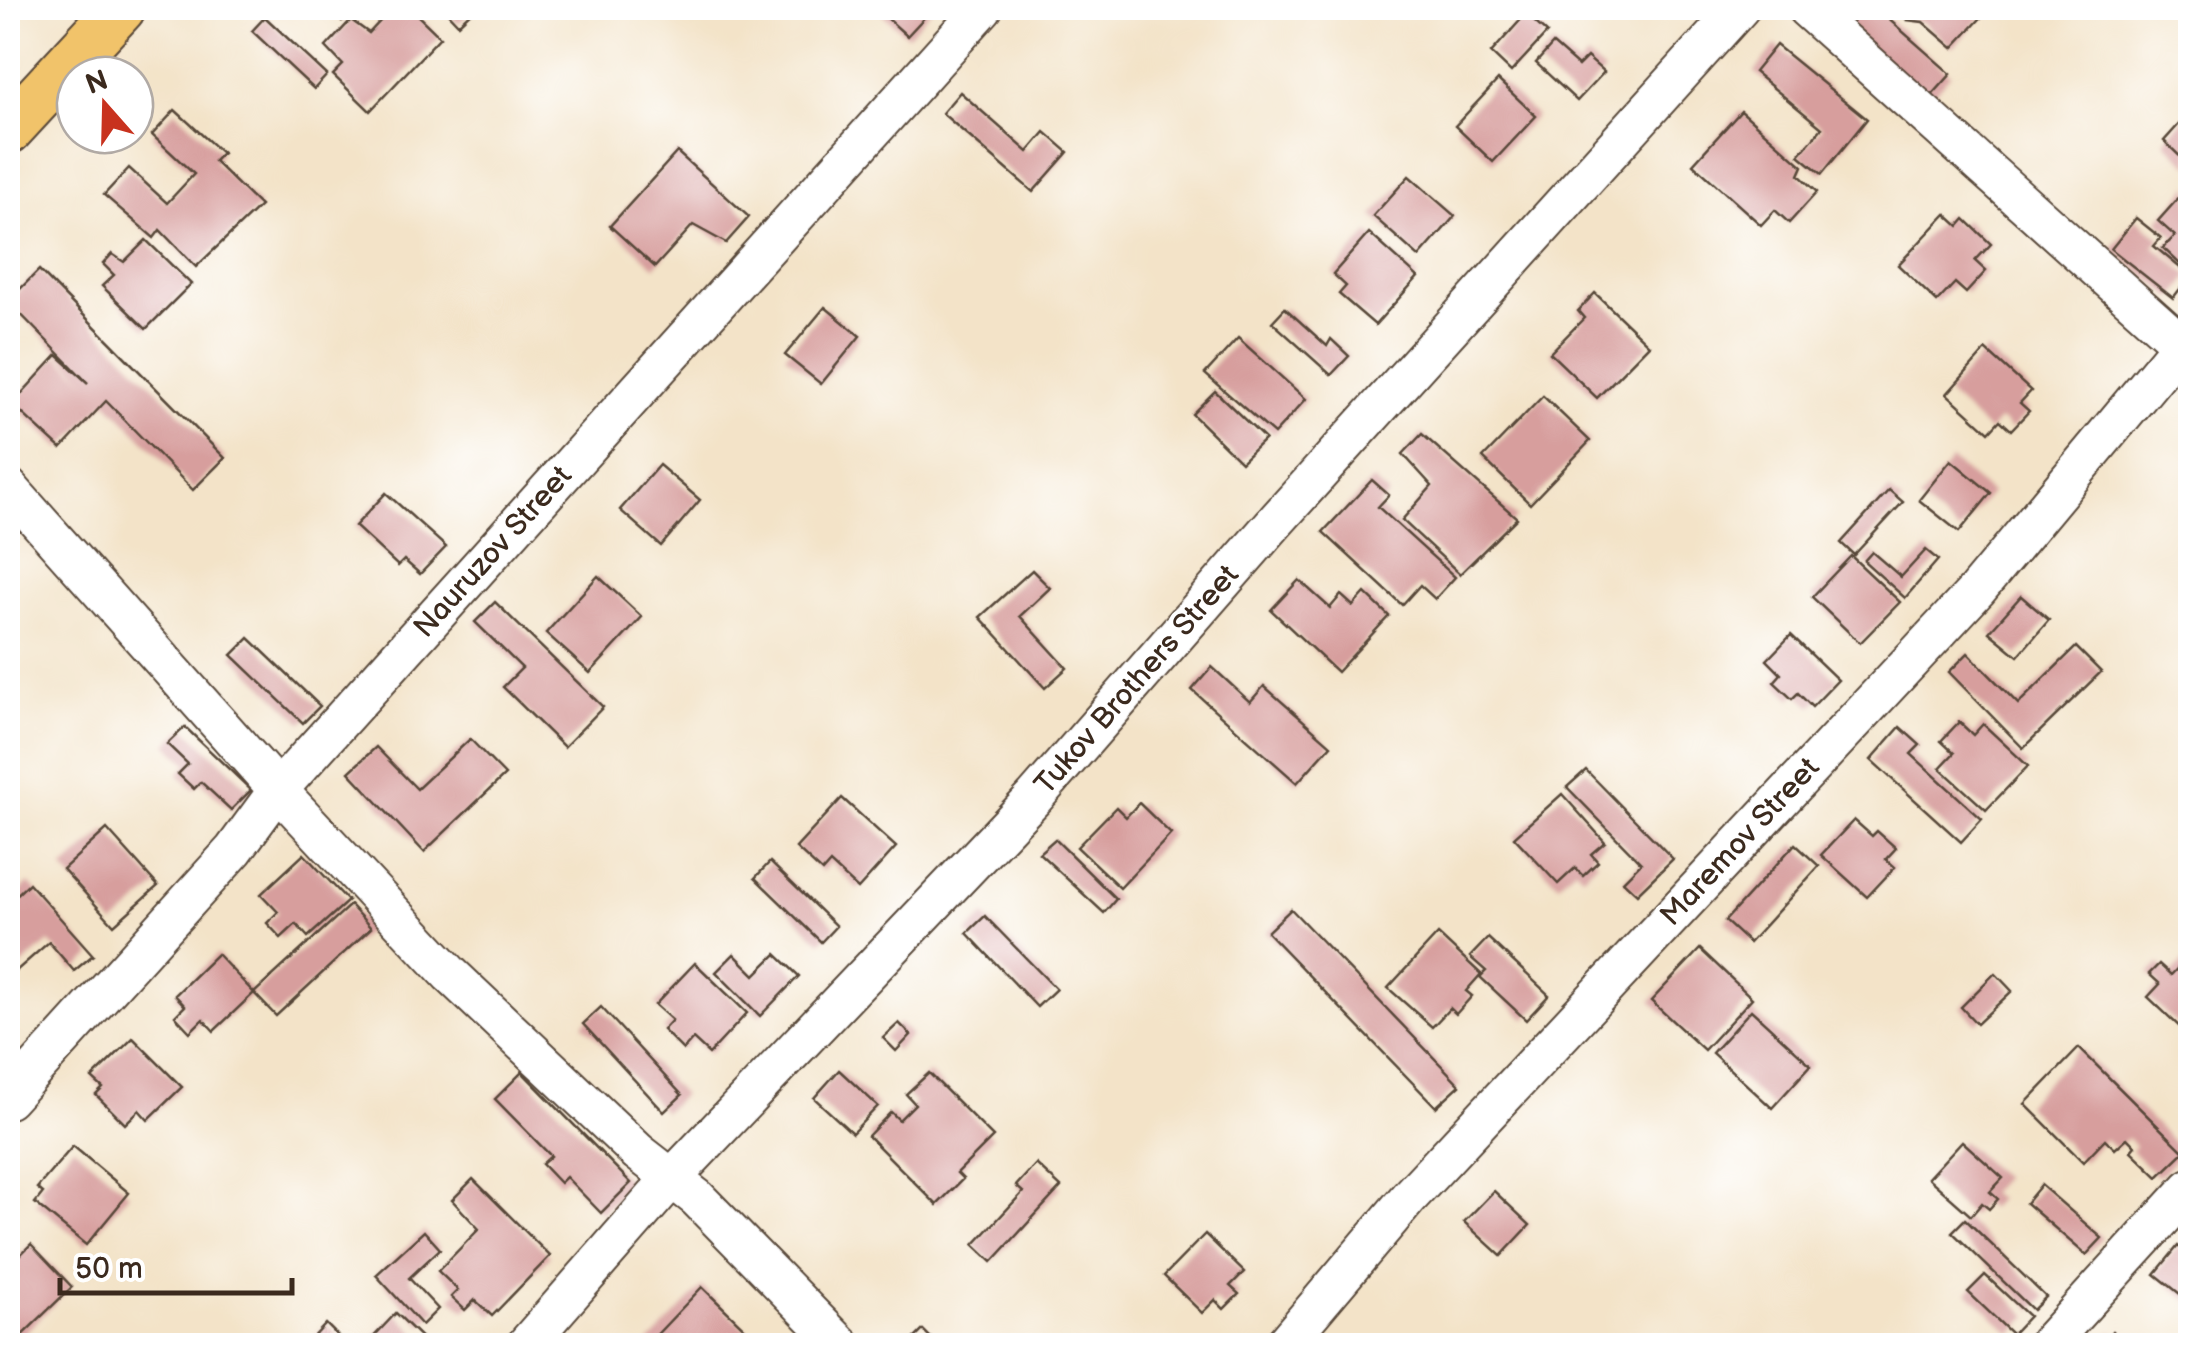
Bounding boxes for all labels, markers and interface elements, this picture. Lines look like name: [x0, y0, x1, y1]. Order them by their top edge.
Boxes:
north arrow: [55, 55, 155, 155]
text: N: [81, 64, 112, 102]
street label: Nauruzov Street: [406, 459, 580, 645]
street label: Tukov Brothers Street: [1027, 558, 1247, 802]
street label: Maremov Street: [1653, 750, 1827, 934]
scale bar: [60, 1233, 292, 1295]
text: 50 m: [75, 1251, 143, 1287]

